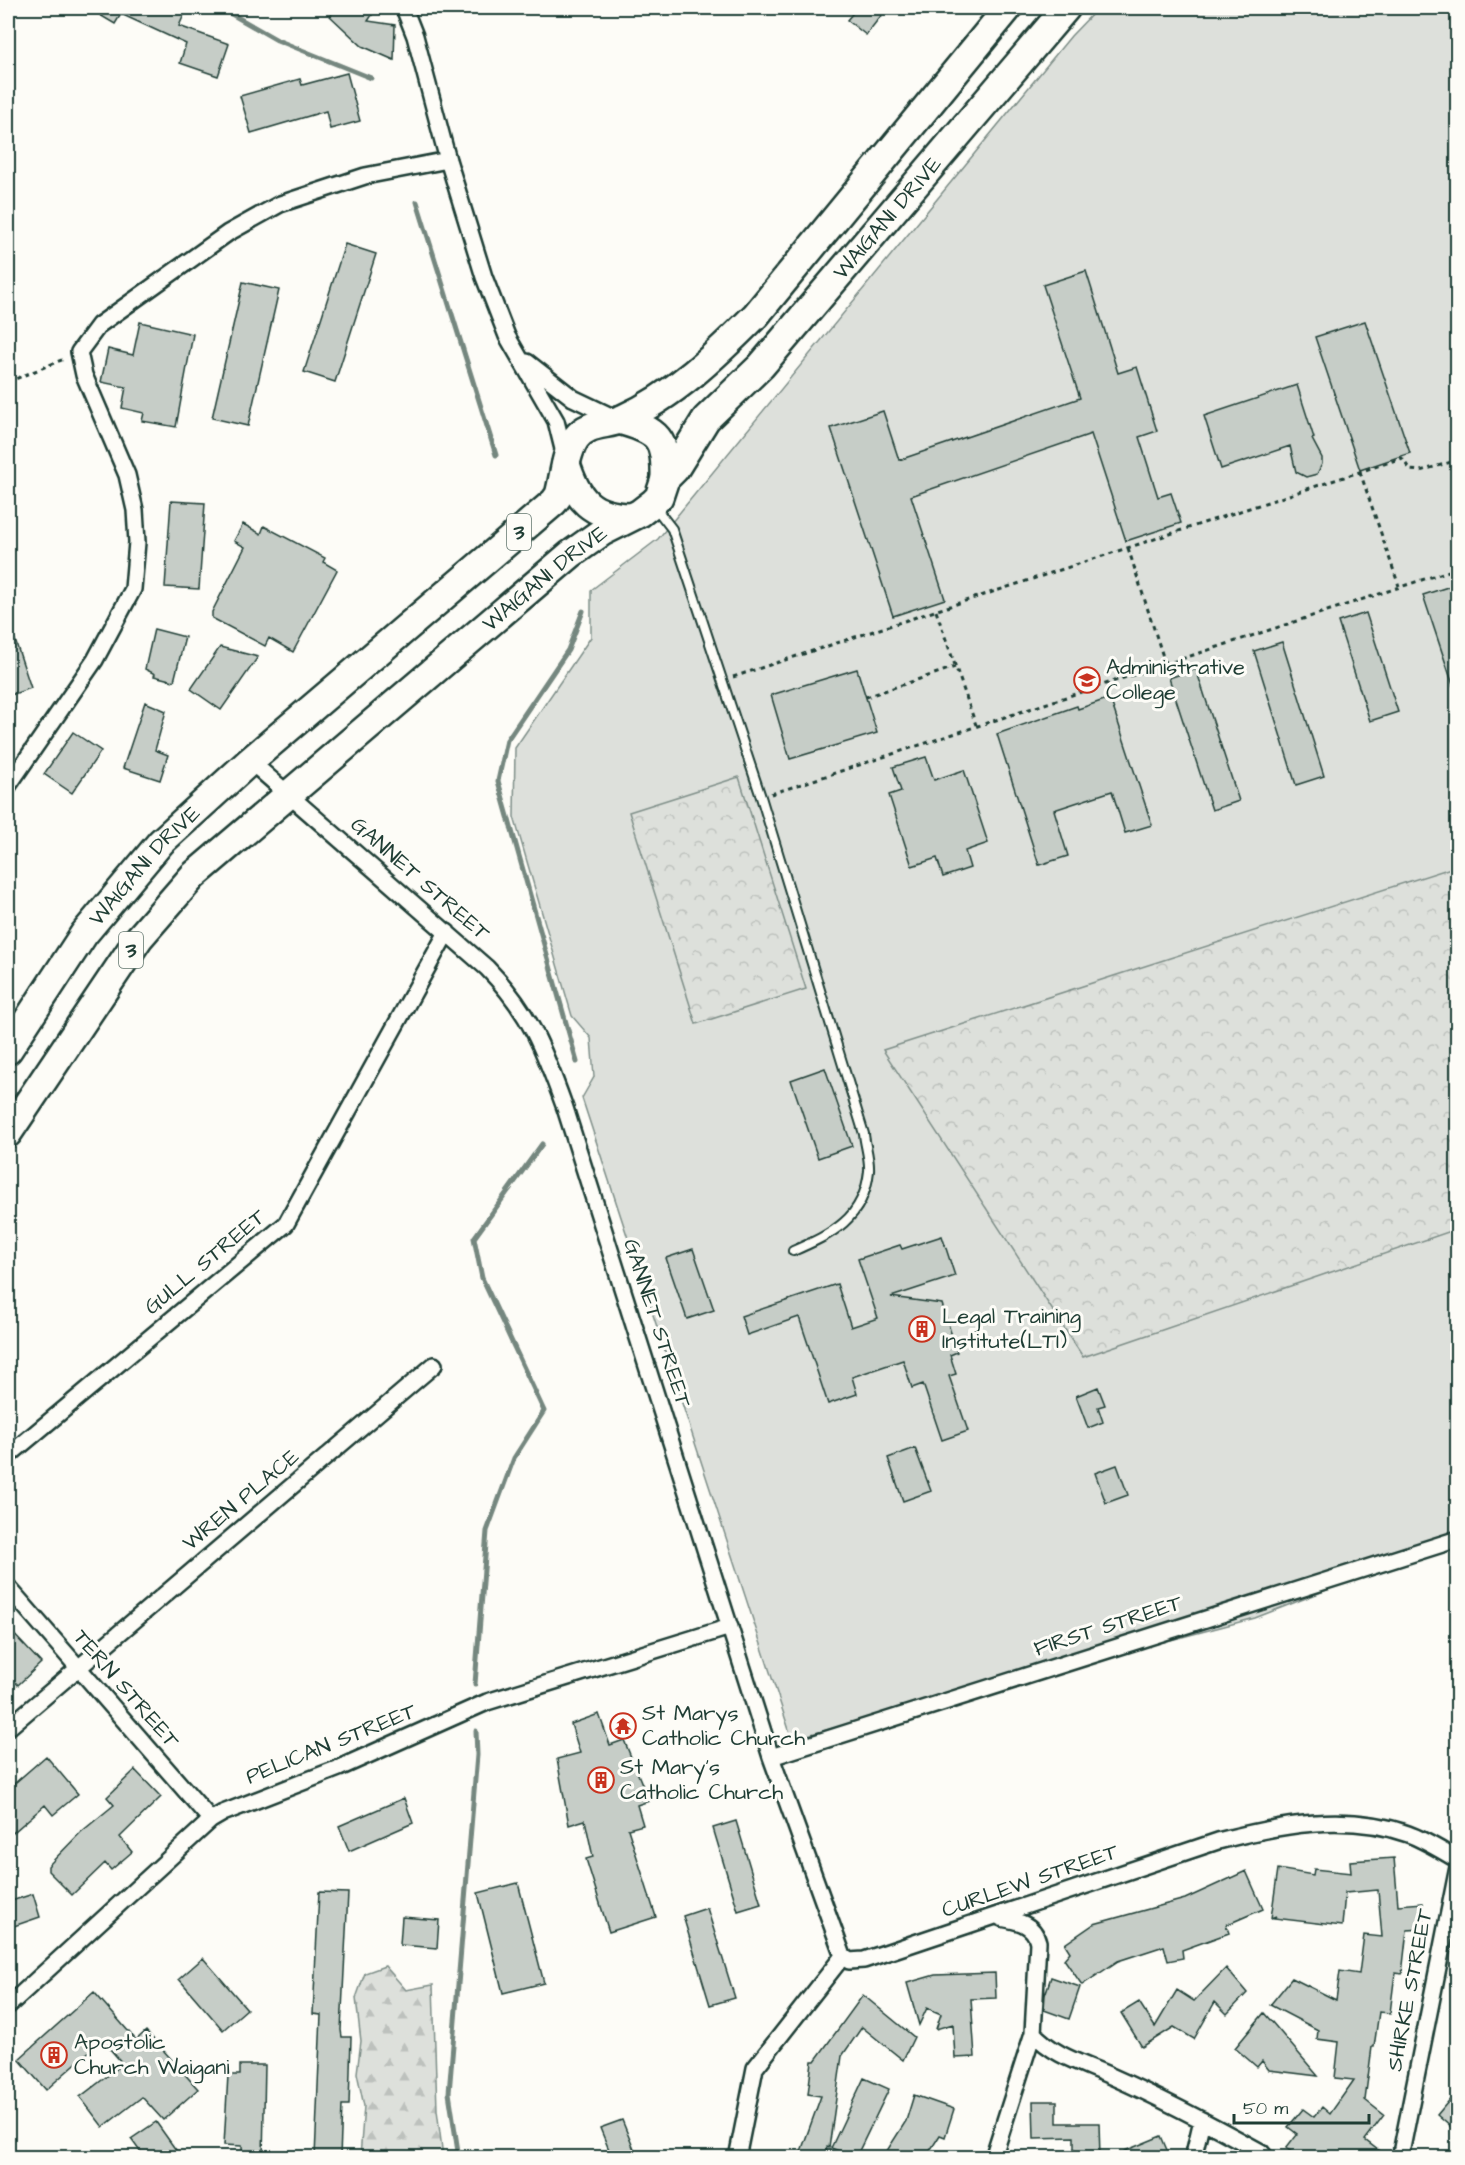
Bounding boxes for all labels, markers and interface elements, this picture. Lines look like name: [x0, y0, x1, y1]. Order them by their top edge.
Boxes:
street label: WAIGANI DRIVE: [826, 149, 949, 286]
road number: 3: [507, 514, 531, 550]
street label: WAIGANI DRIVE: [475, 518, 613, 639]
place label: Administrative College: [1106, 652, 1245, 709]
school or university icon: Administrative College: [1072, 665, 1102, 695]
street label: WAIGANI DRIVE: [81, 798, 207, 933]
street label: GANNET STREET: [344, 810, 497, 949]
road number: 3: [119, 932, 143, 968]
street label: GULL STREET: [138, 1202, 273, 1322]
street label: GANNET STREET: [615, 1235, 699, 1412]
place label: Legal Training Institute(LTI): [942, 1301, 1081, 1357]
building icon: Legal Training Institute(LTI): [907, 1314, 937, 1344]
street label: WREN PLACE: [176, 1442, 306, 1558]
street label: FIRST STREET: [1030, 1587, 1186, 1665]
street label: TERN STREET: [66, 1623, 187, 1755]
street label: PELICAN STREET: [241, 1696, 421, 1792]
place label: St Marys Catholic Church: [642, 1698, 805, 1754]
temple icon: St Marys Catholic Church: [608, 1711, 638, 1741]
place label: St Mary's Catholic Church: [620, 1752, 783, 1808]
building icon: St Mary's Catholic Church: [586, 1765, 616, 1795]
street label: CURLEW STREET: [938, 1836, 1123, 1926]
street label: SHIRKE STREET: [1379, 1906, 1441, 2074]
place label: Apostolic Church Waigani: [74, 2027, 229, 2084]
building icon: Apostolic Church Waigani: [39, 2040, 69, 2070]
scale bar: [1234, 2087, 1369, 2125]
text: 50 m: [1243, 2096, 1288, 2121]

